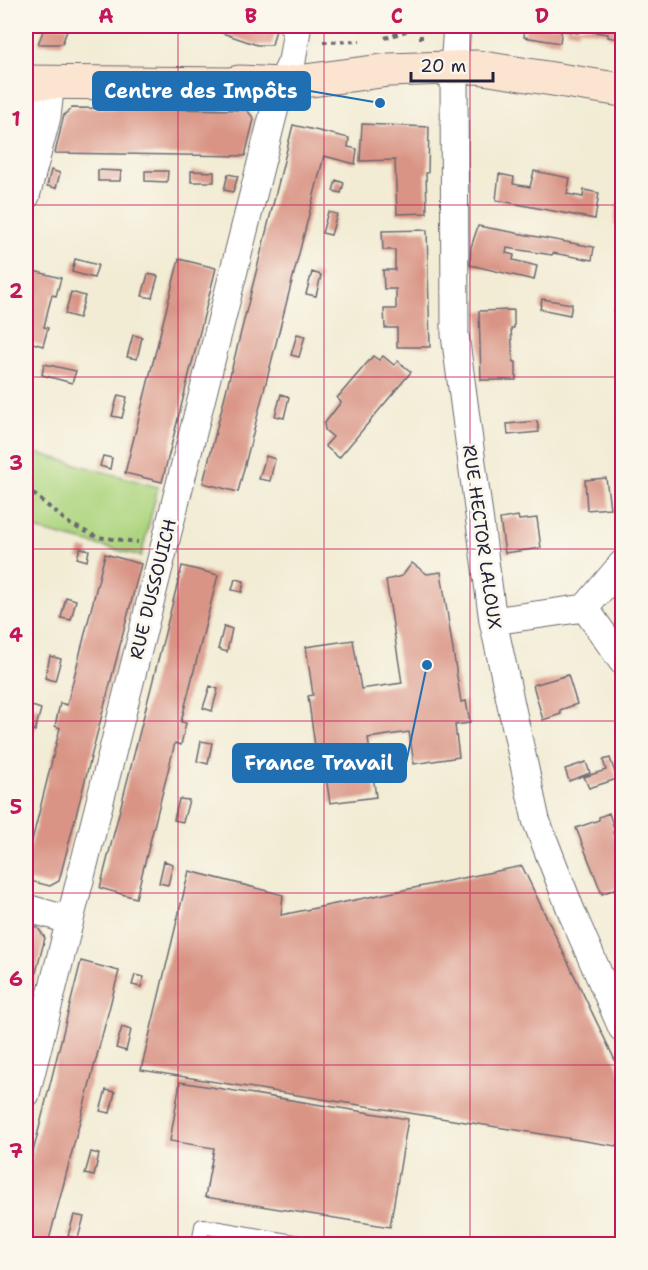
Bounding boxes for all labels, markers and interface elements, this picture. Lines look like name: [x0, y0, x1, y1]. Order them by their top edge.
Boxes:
text: A: [98, 3, 114, 29]
text: B: [245, 3, 257, 29]
text: C: [391, 3, 403, 29]
text: D: [535, 3, 549, 29]
scale bar: [411, 45, 494, 83]
text: 20 m: [420, 54, 466, 78]
callout: Centre des Impôts: [93, 72, 310, 110]
text: Centre des Impôts: [104, 78, 298, 104]
text: 1: [11, 106, 21, 132]
text: 2: [9, 278, 23, 304]
street label: RUE HECTOR LALOUX: [457, 443, 507, 631]
text: 3: [9, 450, 23, 476]
street label: RUE DUSSOUICH: [124, 516, 182, 662]
text: 4: [9, 622, 23, 648]
callout: France Travail: [233, 744, 406, 782]
text: France Travail: [245, 750, 393, 776]
text: 5: [10, 794, 22, 820]
text: 6: [9, 966, 23, 992]
text: 7: [9, 1138, 23, 1164]

